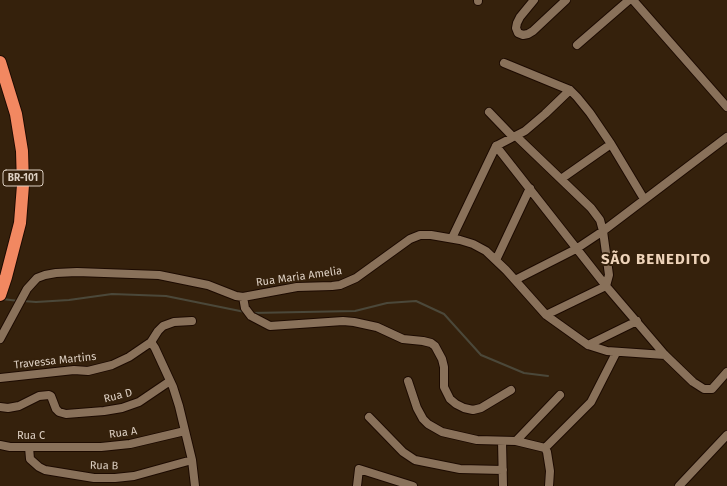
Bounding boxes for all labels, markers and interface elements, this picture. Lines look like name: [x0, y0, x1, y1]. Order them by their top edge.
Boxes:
road number: BR-101: [3, 170, 43, 186]
district label: SÃO BENEDITO: [601, 251, 711, 269]
street label: Rua Maria Amelia: [255, 264, 343, 290]
street label: Travessa Martins: [13, 350, 97, 372]
street label: Rua D: [102, 386, 134, 406]
street label: Rua A: [108, 424, 138, 442]
street label: Rua C: [17, 429, 45, 443]
street label: Rua B: [90, 459, 118, 473]

